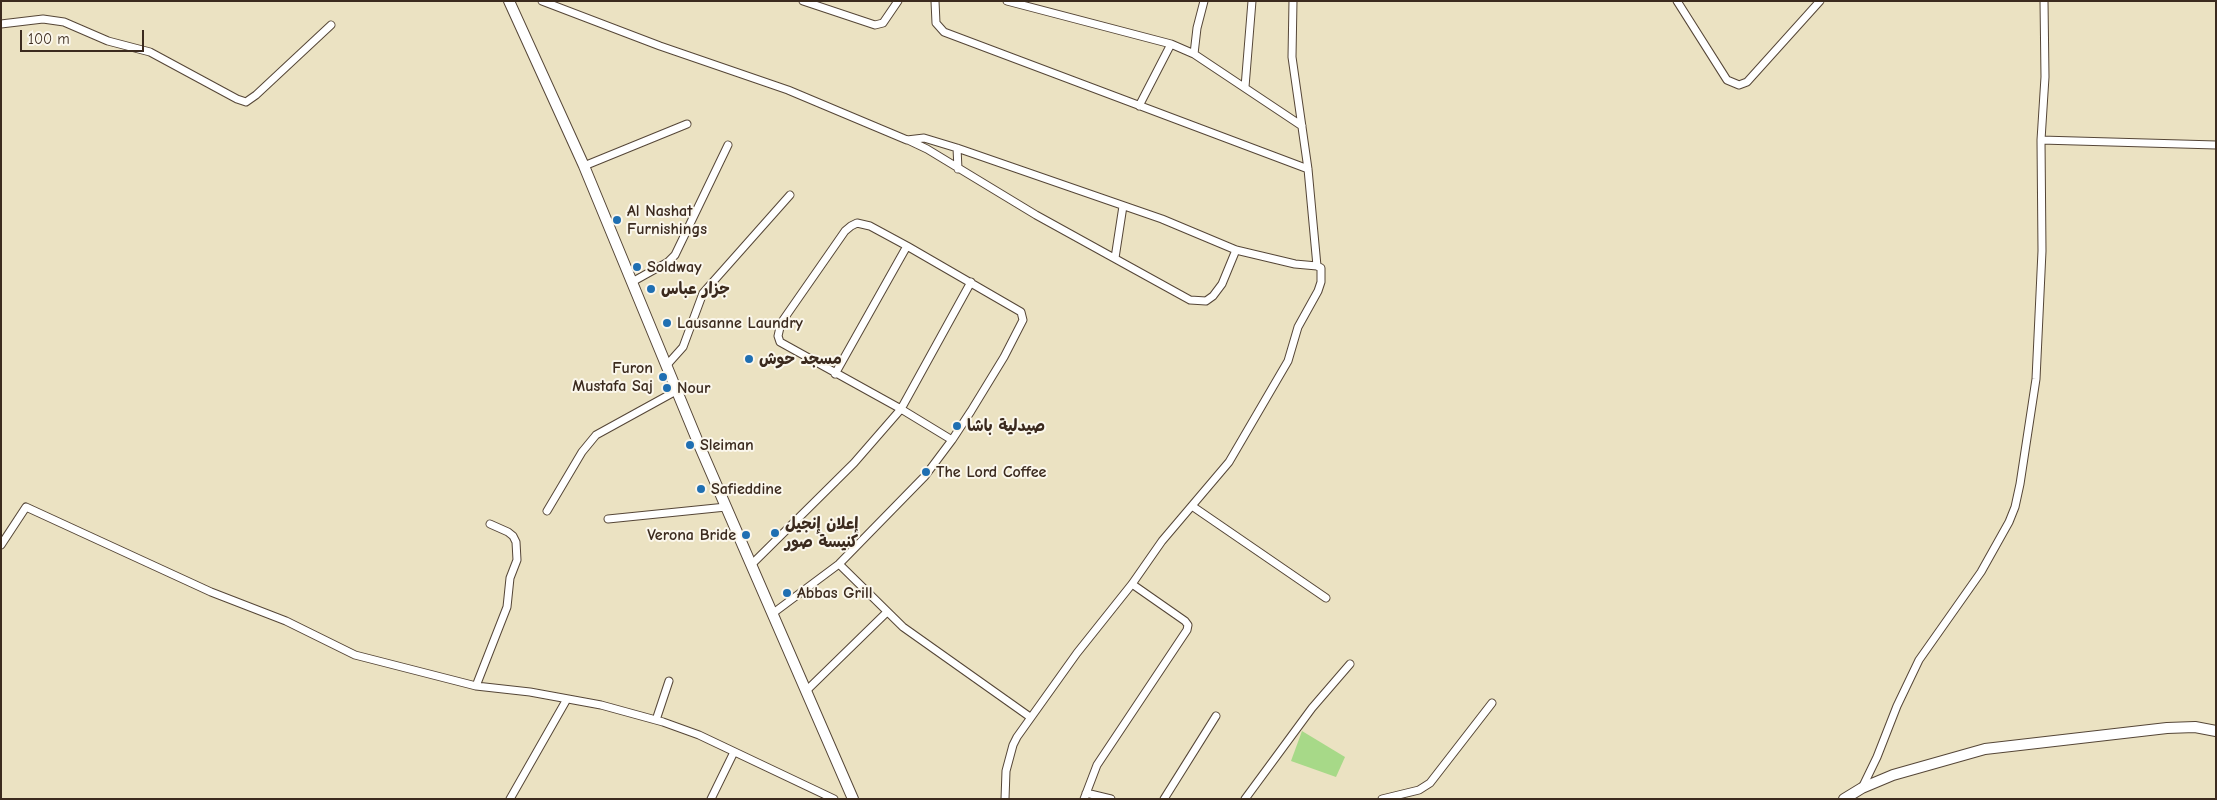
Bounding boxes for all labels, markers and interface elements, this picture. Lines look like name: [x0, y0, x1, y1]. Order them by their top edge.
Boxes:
scale bar: [22, 20, 146, 52]
text: 100 m: [28, 30, 70, 48]
place label: Al Nashat Furnishings: [627, 201, 707, 239]
marker: Al Nashat Furnishings: [611, 214, 623, 226]
place label: Soldway: [647, 257, 702, 277]
marker: Soldway: [631, 261, 643, 273]
place label: جزار عباس: [661, 279, 730, 299]
marker: جزار عباس: [645, 283, 657, 295]
place label: Lausanne Laundry: [677, 313, 803, 333]
marker: Lausanne Laundry: [661, 317, 673, 329]
place label: مسجد حوش: [759, 349, 842, 369]
marker: مسجد حوش: [743, 353, 755, 365]
place label: Furon Mustafa Saj: [572, 358, 653, 396]
marker: Furon Mustafa Saj: [657, 371, 669, 383]
place label: Nour: [677, 378, 710, 398]
marker: Nour: [661, 382, 673, 394]
place label: صيدلية باشا: [967, 416, 1045, 436]
marker: صيدلية باشا: [951, 420, 963, 432]
place label: Sleiman: [700, 435, 754, 455]
marker: Sleiman: [684, 439, 696, 451]
place label: The Lord Coffee: [936, 462, 1046, 482]
marker: The Lord Coffee: [920, 466, 932, 478]
place label: Safieddine: [711, 479, 782, 499]
marker: Safieddine: [695, 483, 707, 495]
place label: إعلان إنجيل كنيسة صور: [785, 514, 858, 552]
place label: Verona Bride: [647, 525, 736, 545]
marker: إعلان إنجيل كنيسة صور: [769, 527, 781, 539]
marker: Verona Bride: [740, 529, 752, 541]
place label: Abbas Grill: [797, 583, 872, 603]
marker: Abbas Grill: [781, 587, 793, 599]

